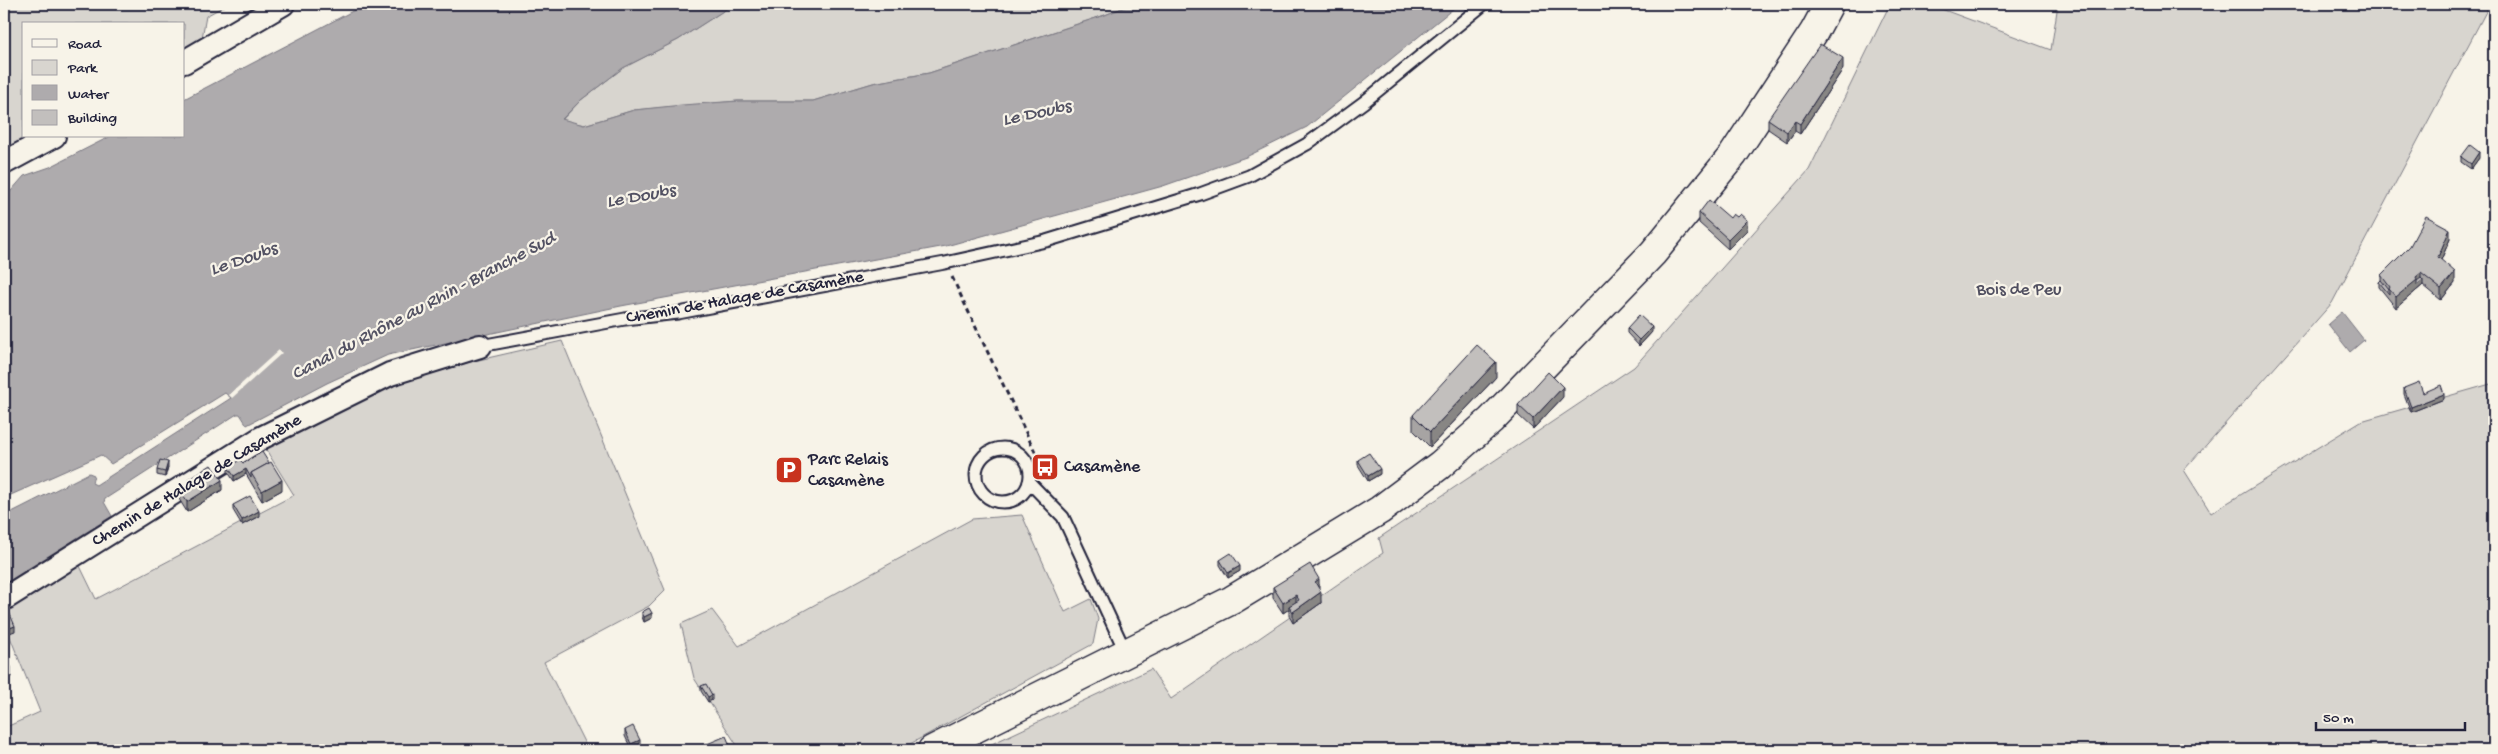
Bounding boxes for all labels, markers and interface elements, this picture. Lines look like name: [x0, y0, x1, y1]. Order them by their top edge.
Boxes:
legend: [22, 22, 185, 138]
text: Road: [68, 36, 102, 54]
text: Park: [67, 60, 98, 78]
text: Water: [68, 86, 110, 104]
water label: Le Doubs: [1001, 95, 1075, 132]
text: Building: [67, 110, 117, 128]
water label: Le Doubs: [605, 179, 679, 214]
water label: Canal du Rhône au Rhin - Branche Sud: [288, 227, 561, 386]
water label: Le Doubs: [207, 237, 282, 282]
street label: Chemin de Halage de Casamène: [625, 267, 866, 329]
park label: Bois de Peu: [1975, 280, 2062, 301]
street label: Chemin de Halage de Casamène: [88, 410, 306, 552]
place label: Parc Relais Casamène: [807, 450, 889, 492]
bus stop icon: Casamène: [1030, 452, 1060, 482]
parking icon: Parc Relais Casamène: [774, 455, 804, 485]
place label: Casamène: [1064, 457, 1141, 478]
scale bar: [2316, 699, 2464, 731]
text: 50 m: [2323, 710, 2354, 728]

